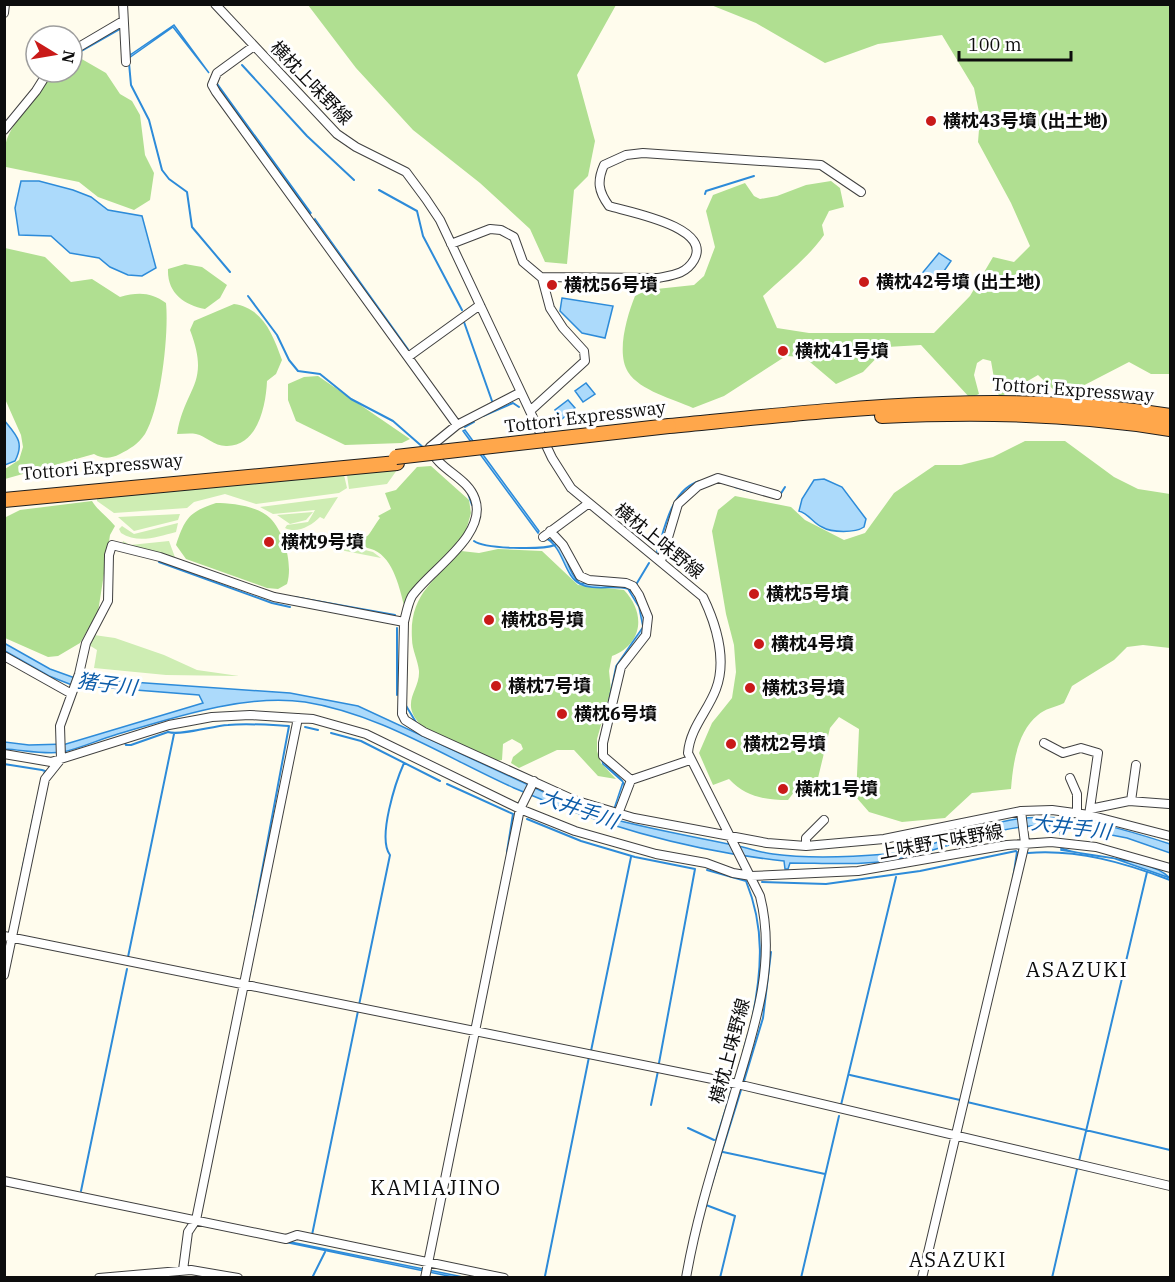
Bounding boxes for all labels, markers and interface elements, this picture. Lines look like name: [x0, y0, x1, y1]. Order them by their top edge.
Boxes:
north arrow: [24, 24, 84, 84]
scale bar: [959, 24, 1072, 62]
text: 100 m: [968, 33, 1022, 56]
street label: 横枕上味野線: [266, 36, 357, 129]
text: N: [58, 49, 80, 65]
place label: 横枕43号墳 (出土地): [943, 109, 1108, 132]
marker: 横枕43号墳 (出土地): [924, 114, 938, 128]
place label: 横枕42号墳 (出土地): [876, 270, 1041, 293]
place label: 横枕56号墳: [564, 273, 658, 296]
marker: 横枕42号墳 (出土地): [857, 275, 871, 289]
marker: 横枕56号墳: [545, 278, 559, 292]
place label: 横枕41号墳: [795, 339, 889, 362]
marker: 横枕41号墳: [776, 344, 790, 358]
street label: Tottori Expressway: [991, 372, 1155, 407]
street label: Tottori Expressway: [503, 395, 667, 438]
street label: Tottori Expressway: [20, 448, 184, 485]
street label: 横枕上味野線: [610, 498, 709, 584]
place label: 横枕9号墳: [281, 530, 364, 553]
marker: 横枕9号墳: [262, 535, 276, 549]
place label: 横枕5号墳: [766, 582, 849, 605]
marker: 横枕5号墳: [747, 587, 761, 601]
place label: 横枕8号墳: [501, 608, 584, 631]
marker: 横枕8号墳: [482, 613, 496, 627]
place label: 横枕4号墳: [771, 632, 854, 655]
marker: 横枕4号墳: [752, 637, 766, 651]
water label: 猪子川: [76, 666, 140, 701]
place label: 横枕7号墳: [508, 674, 591, 697]
place label: 横枕3号墳: [762, 676, 845, 699]
marker: 横枕7号墳: [489, 679, 503, 693]
marker: 横枕3号墳: [743, 681, 757, 695]
place label: 横枕6号墳: [574, 702, 657, 725]
marker: 横枕6号墳: [555, 707, 569, 721]
place label: 横枕2号墳: [743, 732, 826, 755]
marker: 横枕2号墳: [724, 737, 738, 751]
place label: 横枕1号墳: [795, 777, 878, 800]
marker: 横枕1号墳: [776, 782, 790, 796]
water label: 大井手川: [537, 783, 623, 835]
water label: 大井手川: [1030, 808, 1114, 845]
street label: 上味野下味野線: [877, 819, 1005, 864]
district label: ASAZUKI: [1026, 955, 1128, 983]
street label: 横枕上味野線: [704, 996, 755, 1106]
district label: KAMIAJINO: [370, 1173, 502, 1201]
district label: ASAZUKI: [909, 1246, 1007, 1273]

